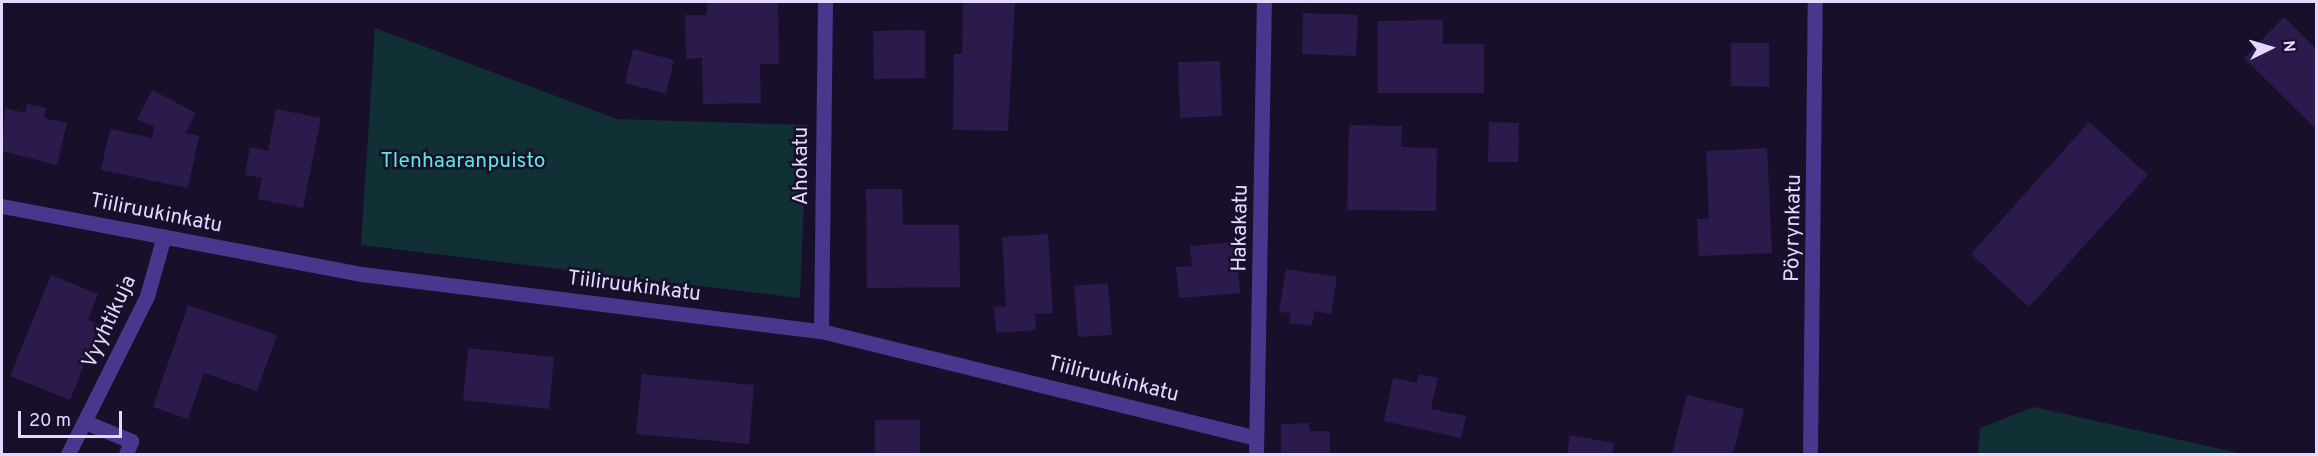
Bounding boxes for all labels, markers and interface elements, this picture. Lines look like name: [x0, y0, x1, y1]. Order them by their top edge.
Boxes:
north arrow: [2240, 18, 2300, 78]
text: N: [2277, 40, 2298, 53]
street label: Ahokatu: [789, 127, 815, 205]
park label: TIenhaaranpuisto: [380, 149, 546, 175]
street label: Pöyrynkatu: [1780, 174, 1808, 282]
street label: Hakakatu: [1228, 184, 1254, 272]
street label: Tiiliruukinkatu: [88, 189, 224, 239]
street label: Tiiliruukinkatu: [566, 266, 702, 308]
street label: Vyyhtikuja: [77, 271, 143, 373]
street label: Tiiliruukinkatu: [1045, 352, 1181, 408]
scale bar: [21, 399, 124, 437]
text: 20 m: [29, 410, 71, 433]

